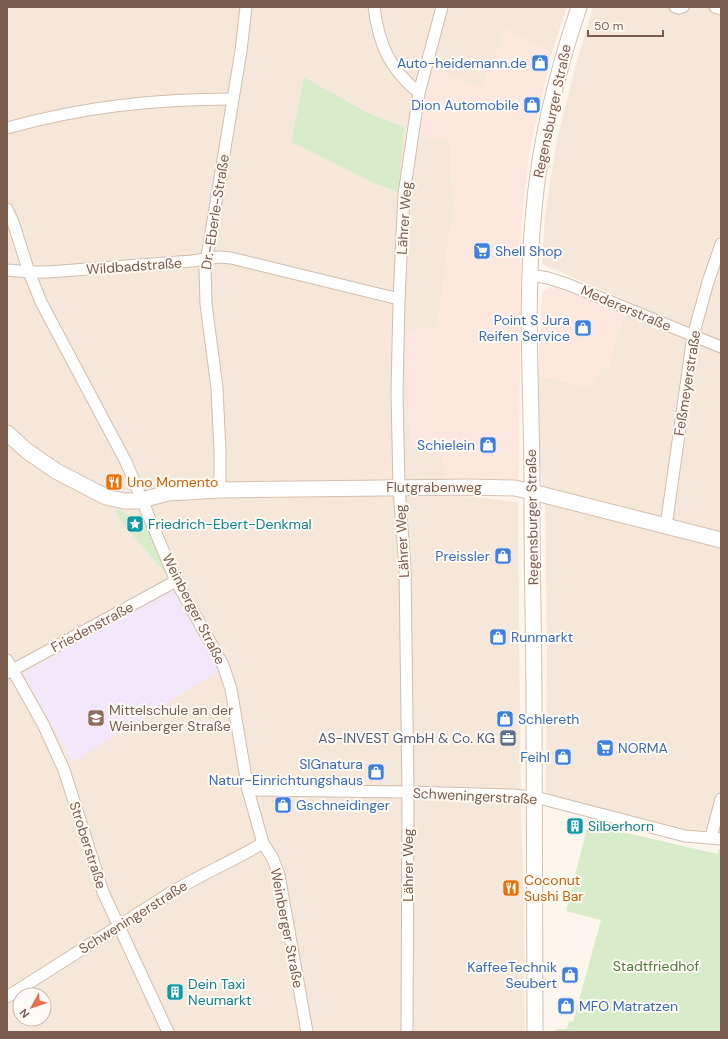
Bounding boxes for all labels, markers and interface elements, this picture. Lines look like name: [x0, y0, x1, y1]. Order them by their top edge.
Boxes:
scale bar: [588, 12, 663, 38]
text: 50 m: [594, 18, 623, 34]
street label: Regensburger Straße: [529, 43, 575, 179]
shop icon: Auto-heidemann.de: [530, 53, 550, 73]
place label: Auto-heidemann.de: [397, 54, 527, 72]
shop icon: Dion Automobile: [522, 95, 542, 115]
place label: Dion Automobile: [411, 96, 519, 114]
street label: Dr.-Eberle-Straße: [197, 153, 233, 271]
street label: Lährer Weg: [392, 181, 416, 255]
supermarket icon: Shell Shop: [472, 241, 492, 261]
place label: Shell Shop: [495, 242, 563, 260]
street label: Wildbadstraße: [85, 254, 183, 278]
street label: Medererstraße: [578, 281, 674, 335]
place label: Point S Jura Reifen Service: [479, 311, 570, 345]
shop icon: Point S Jura Reifen Service: [573, 318, 593, 338]
street label: Feßmeyerstraße: [670, 329, 704, 437]
shop icon: Schielein: [478, 435, 498, 455]
place label: Schielein: [417, 436, 475, 454]
street label: Regensburger Straße: [522, 449, 542, 585]
restaurant icon: Uno Momento: [104, 472, 124, 492]
place label: Uno Momento: [127, 473, 218, 491]
street label: Flutgrabenweg: [386, 478, 482, 496]
street label: Lährer Weg: [391, 504, 413, 578]
place icon: Friedrich-Ebert-Denkmal: [125, 514, 145, 534]
place label: Friedrich-Ebert-Denkmal: [148, 515, 312, 533]
shop icon: Preissler: [493, 546, 513, 566]
place label: Preissler: [435, 547, 490, 565]
street label: Weinberger Straße: [158, 551, 230, 667]
street label: Friedenstraße: [48, 598, 136, 656]
shop icon: Runmarkt: [488, 627, 508, 647]
place label: Runmarkt: [511, 628, 573, 646]
place label: Mittelschule an der Weinberger Straße: [109, 701, 233, 735]
school or university icon: Mittelschule an der Weinberger Straße: [86, 708, 106, 728]
shop icon: Schlereth: [495, 709, 515, 729]
place label: Schlereth: [518, 710, 579, 728]
office icon: AS-INVEST GmbH & Co. KG: [498, 728, 518, 748]
place label: AS-INVEST GmbH & Co. KG: [318, 729, 495, 747]
supermarket icon: NORMA: [595, 738, 615, 758]
place label: NORMA: [618, 739, 668, 757]
shop icon: Feihl: [553, 747, 573, 767]
place label: Feihl: [520, 748, 550, 766]
place label: SIGnatura Natur-Einrichtungshaus: [209, 755, 363, 789]
shop icon: SIGnatura Natur-Einrichtungshaus: [366, 762, 386, 782]
street label: Schweningerstraße: [412, 784, 538, 808]
shop icon: Gschneidinger: [273, 795, 293, 815]
place label: Gschneidinger: [296, 796, 390, 814]
street label: Stroberstraße: [65, 799, 111, 891]
building icon: Silberhorn: [565, 816, 585, 836]
place label: Silberhorn: [588, 817, 654, 835]
street label: Lährer Weg: [399, 828, 417, 902]
street label: Weinberger Straße: [267, 867, 307, 990]
place label: Coconut Sushi Bar: [524, 871, 584, 905]
street label: Schweningerstraße: [75, 876, 191, 958]
restaurant icon: Coconut Sushi Bar: [501, 878, 521, 898]
park label: Stadtfriedhof: [613, 957, 700, 975]
place label: KaffeeTechnik Seubert: [467, 958, 557, 992]
shop icon: KaffeeTechnik Seubert: [560, 965, 580, 985]
place label: Dein Taxi Neumarkt: [188, 975, 251, 1009]
building icon: Dein Taxi Neumarkt: [165, 982, 185, 1002]
north arrow: [12, 987, 52, 1027]
shop icon: MFO Matratzen: [556, 996, 576, 1016]
place label: MFO Matratzen: [579, 997, 678, 1015]
text: N: [16, 1006, 32, 1021]

